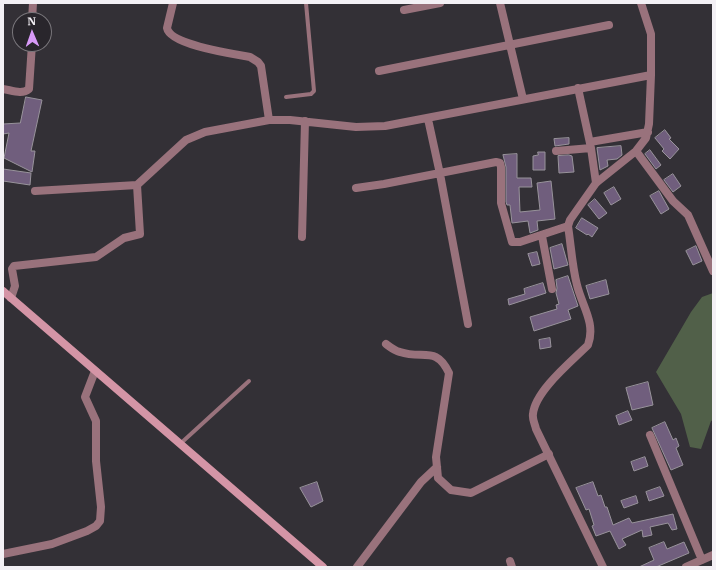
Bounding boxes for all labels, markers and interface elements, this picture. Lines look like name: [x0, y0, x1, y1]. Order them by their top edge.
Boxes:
north arrow: [12, 12, 52, 52]
text: N: [27, 14, 36, 28]

